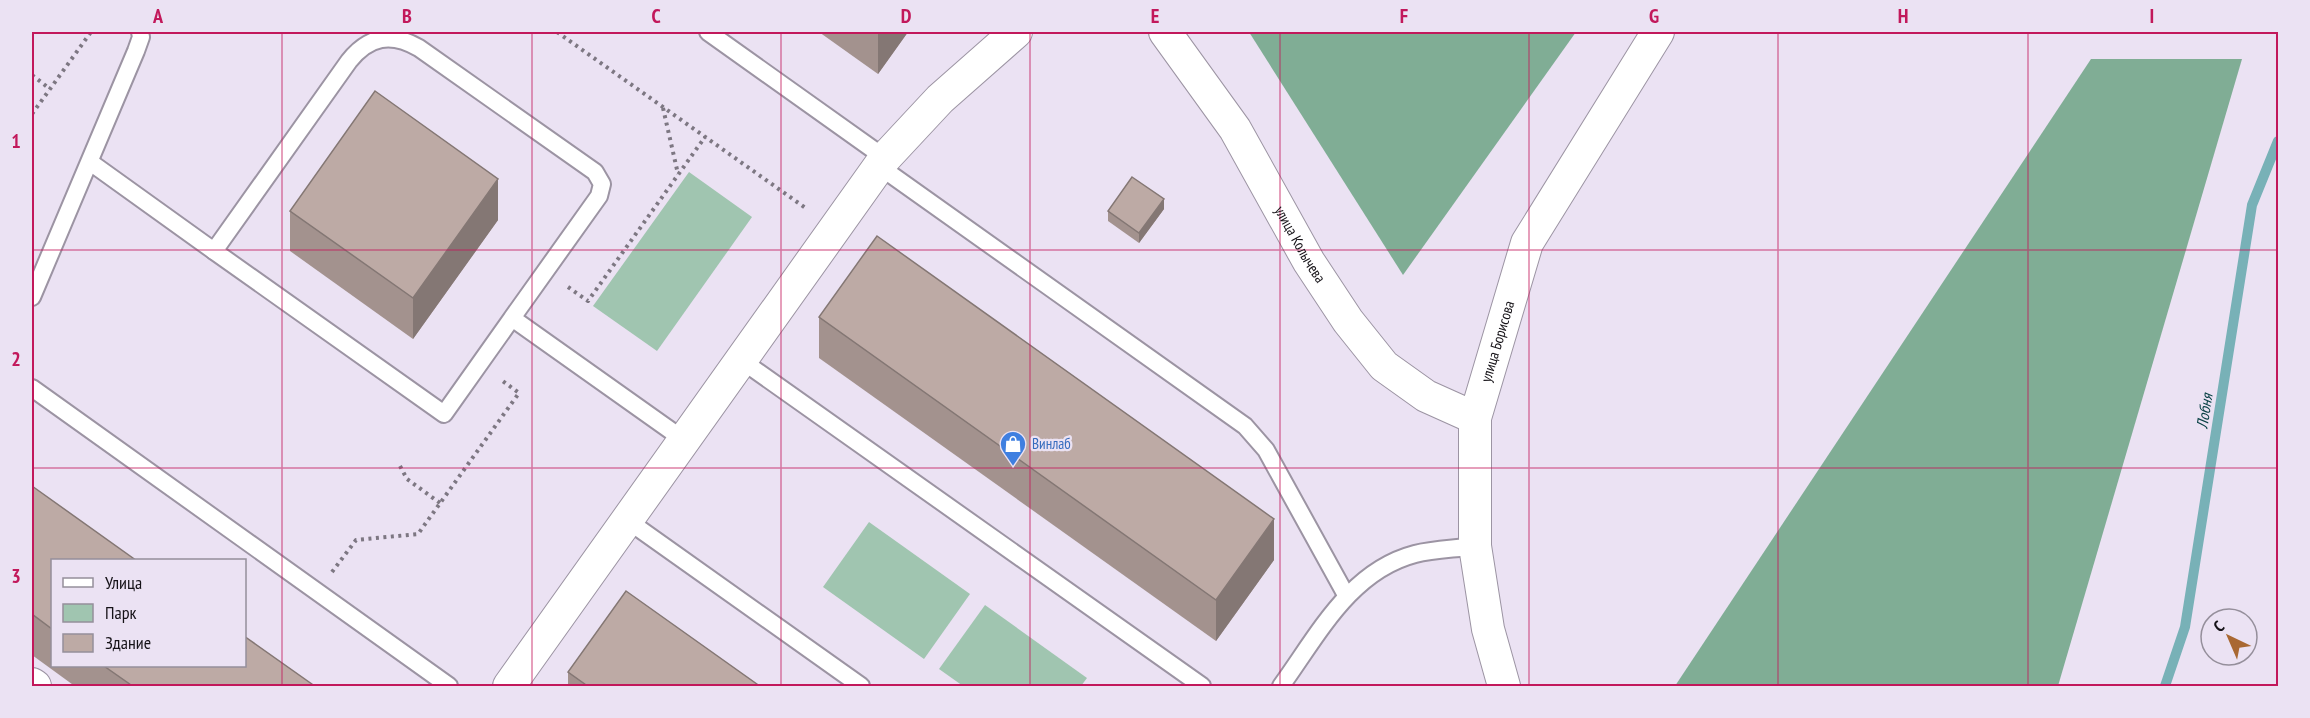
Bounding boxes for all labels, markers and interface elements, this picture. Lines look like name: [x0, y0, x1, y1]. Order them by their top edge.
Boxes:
text: A: [152, 3, 164, 29]
text: B: [402, 3, 412, 29]
text: C: [651, 3, 661, 29]
text: D: [901, 3, 912, 29]
text: E: [1151, 3, 1159, 29]
text: F: [1400, 3, 1408, 29]
text: G: [1649, 3, 1659, 29]
text: H: [1898, 3, 1908, 29]
text: I: [2150, 3, 2154, 29]
text: 1: [11, 128, 21, 154]
street label: улица Колычева: [1271, 202, 1330, 286]
street label: улица Борисова: [1476, 298, 1518, 384]
text: 2: [11, 346, 21, 372]
water label: Лобня: [2191, 390, 2217, 431]
shop icon: Винлаб: [998, 429, 1028, 467]
place label: Винлаб: [1032, 434, 1071, 453]
legend: [51, 559, 246, 667]
text: 3: [11, 563, 21, 589]
text: Улица: [105, 571, 142, 594]
text: Парк: [105, 601, 136, 624]
north arrow: [2199, 607, 2259, 667]
text: С: [2209, 616, 2229, 636]
text: Здание: [105, 631, 151, 654]

